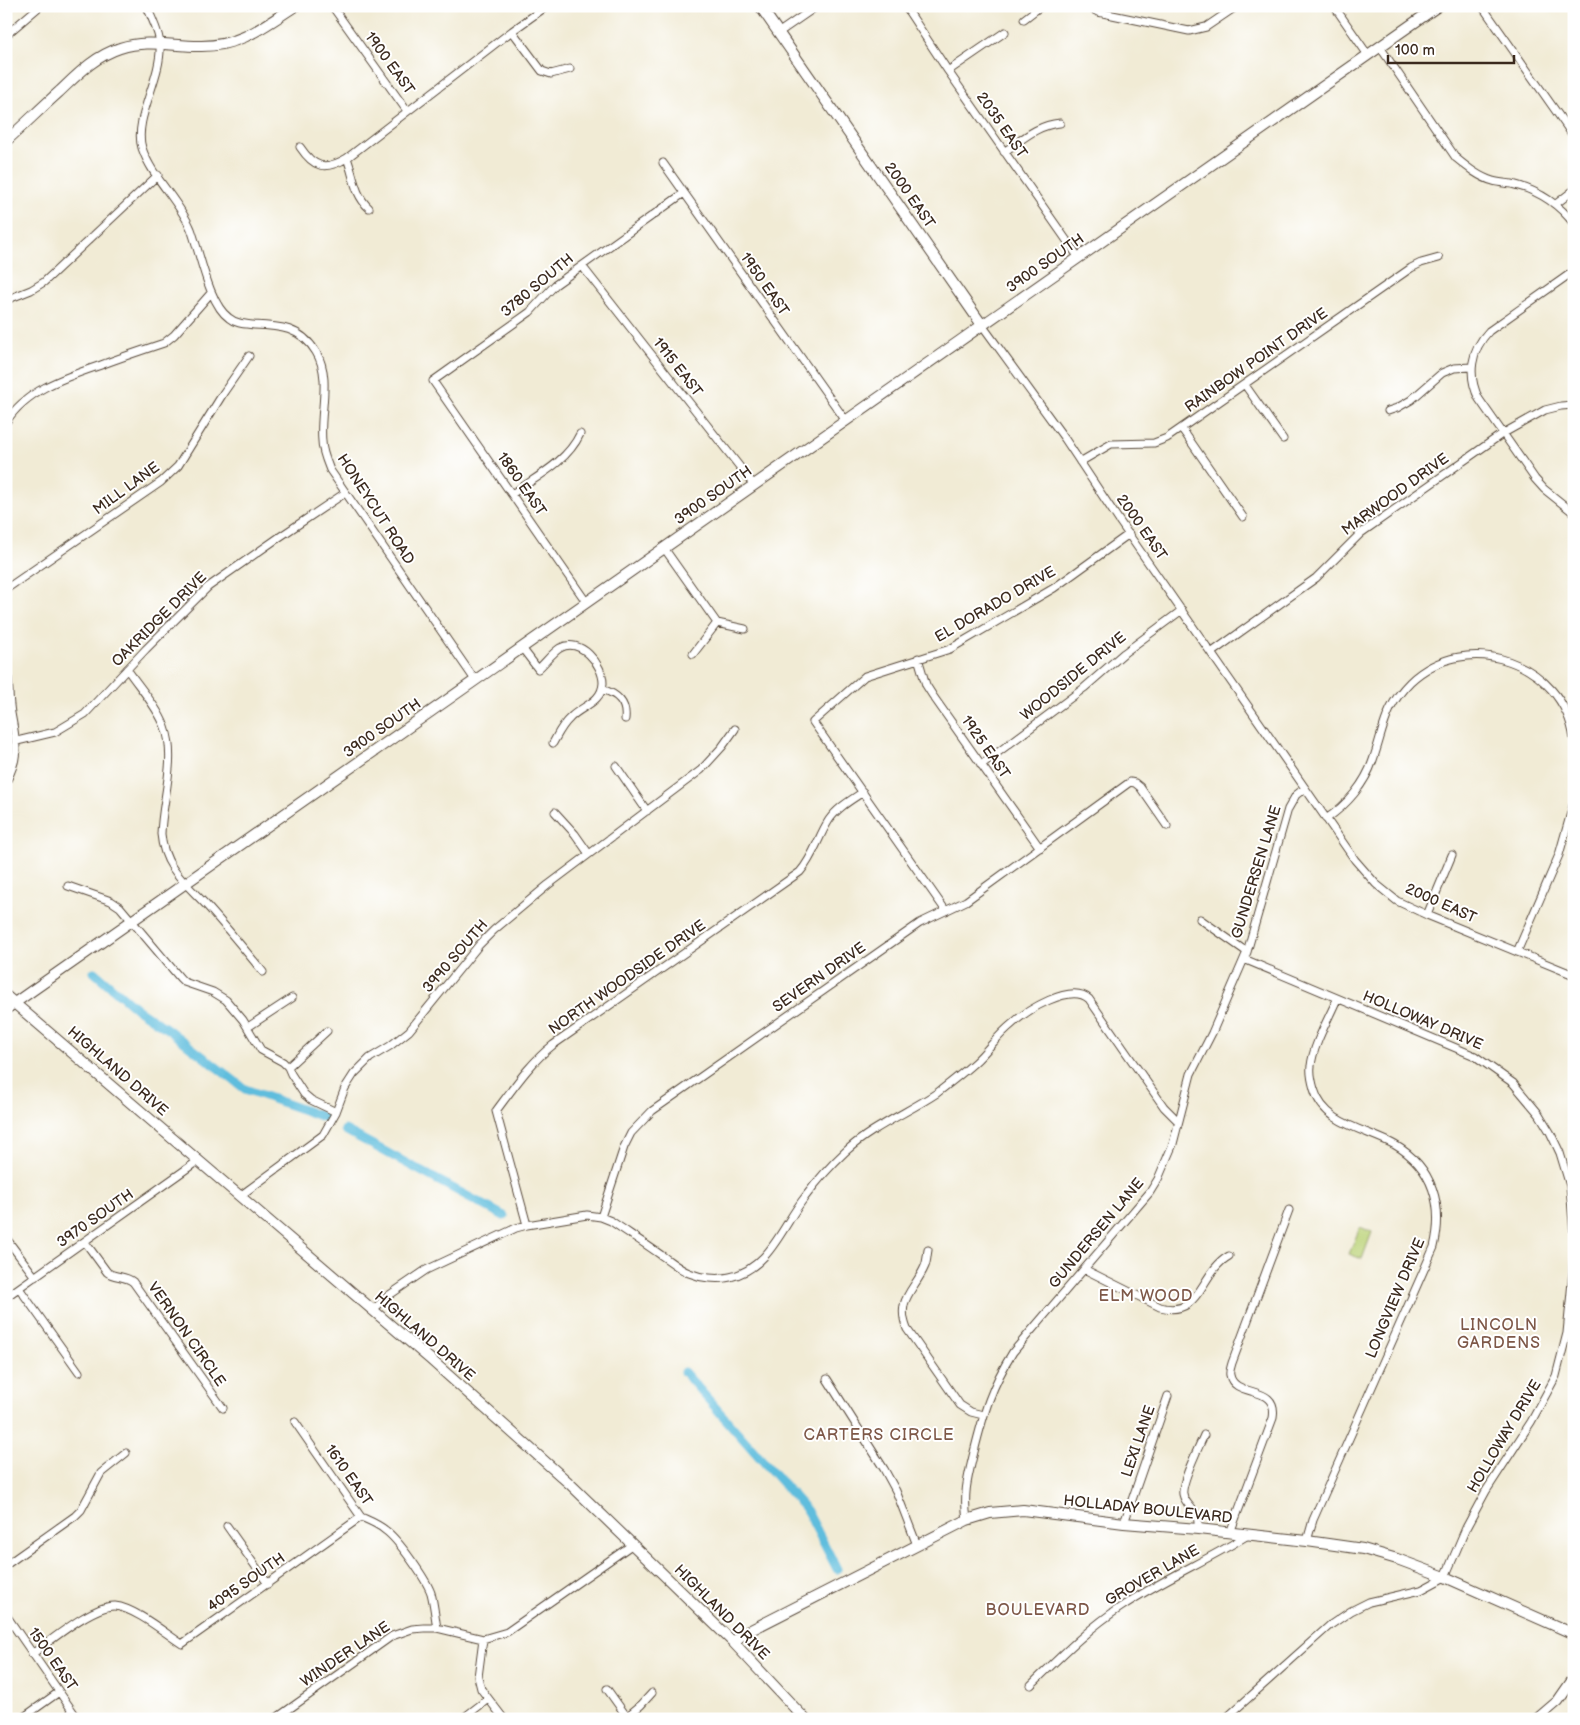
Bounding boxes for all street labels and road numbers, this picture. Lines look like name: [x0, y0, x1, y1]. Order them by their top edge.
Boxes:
street label: 1900 EAST: [360, 28, 419, 98]
street label: 2035 EAST: [972, 89, 1031, 162]
street label: 2000 EAST: [880, 159, 939, 232]
street label: 3900 SOUTH: [1003, 230, 1088, 297]
street label: 3780 SOUTH: [497, 249, 578, 321]
street label: 1950 EAST: [736, 249, 793, 320]
street label: RAINBOW POINT DRIVE: [1181, 304, 1331, 417]
street label: 1915 EAST: [649, 334, 707, 401]
street label: 1860 EAST: [493, 449, 550, 520]
street label: MARWOOD DRIVE: [1338, 449, 1453, 540]
street label: HONEYCUT ROAD: [333, 450, 418, 568]
street label: MILL LANE: [89, 458, 163, 519]
street label: 3900 SOUTH: [671, 462, 756, 529]
street label: 2000 EAST: [1112, 491, 1171, 564]
street label: EL DORADO DRIVE: [931, 562, 1059, 647]
street label: OAKRIDGE DRIVE: [108, 568, 211, 671]
street label: WOODSIDE DRIVE: [1017, 628, 1130, 725]
street label: 3900 SOUTH: [340, 695, 425, 762]
street label: 1925 EAST: [957, 712, 1014, 783]
street label: GUNDERSEN LANE: [1227, 803, 1286, 941]
street label: 2000 EAST: [1402, 879, 1479, 928]
street label: 3990 SOUTH: [418, 916, 492, 997]
street label: NORTH WOODSIDE DRIVE: [545, 916, 710, 1039]
street label: SEVERN DRIVE: [769, 938, 870, 1017]
street label: HOLLOWAY DRIVE: [1360, 987, 1486, 1054]
street label: HIGHLAND DRIVE: [63, 1022, 172, 1120]
street label: GUNDERSEN LANE: [1045, 1174, 1148, 1292]
street label: 3970 SOUTH: [53, 1185, 137, 1252]
street label: LONGVIEW DRIVE: [1361, 1235, 1429, 1361]
street label: VERNON CIRCLE: [144, 1278, 230, 1390]
street label: HIGHLAND DRIVE: [370, 1287, 479, 1385]
street label: HOLLOWAY DRIVE: [1463, 1376, 1546, 1496]
street label: LEXI LANE: [1117, 1403, 1160, 1480]
street label: 1610 EAST: [321, 1441, 377, 1510]
street label: HOLLADAY BOULEVARD: [1063, 1491, 1233, 1528]
street label: GROVER LANE: [1102, 1541, 1203, 1610]
street label: 4095 SOUTH: [204, 1549, 289, 1616]
street label: HIGHLAND DRIVE: [670, 1561, 773, 1664]
street label: WINDER LANE: [297, 1617, 394, 1691]
street label: 1500 EAST: [24, 1624, 81, 1695]

